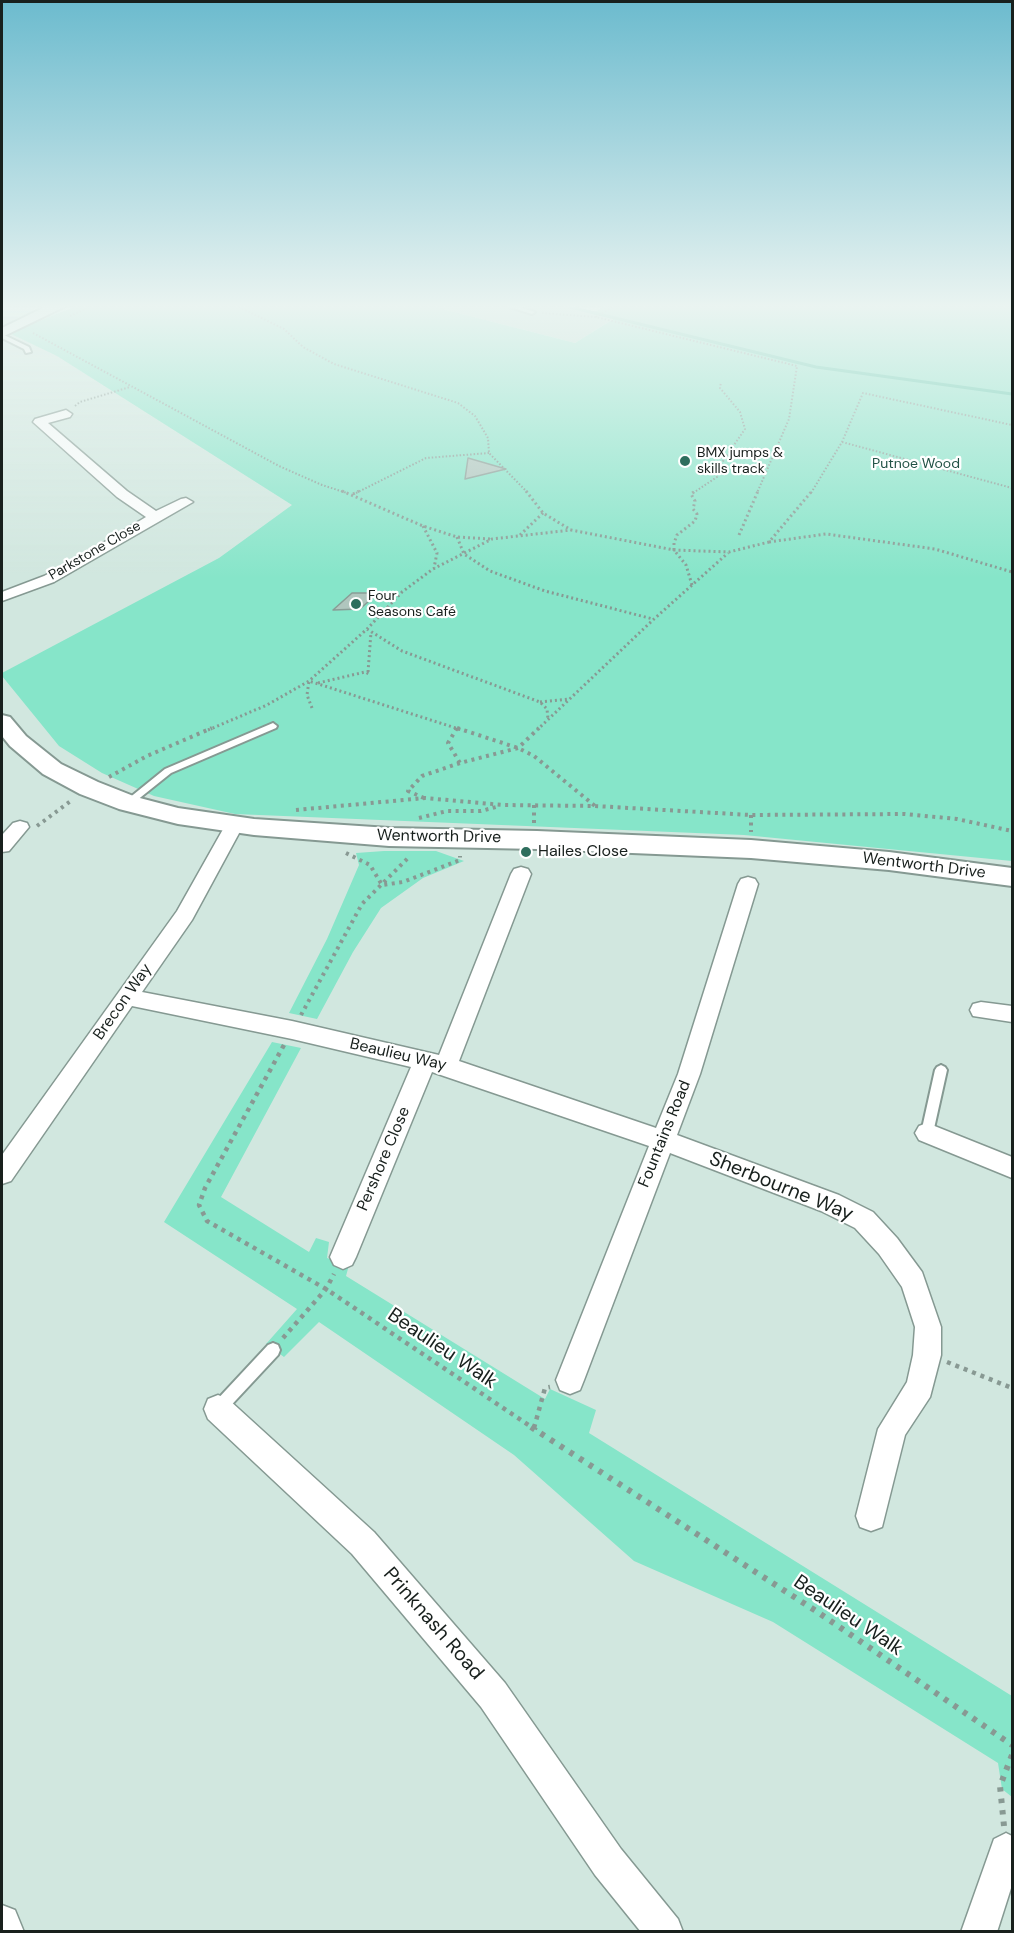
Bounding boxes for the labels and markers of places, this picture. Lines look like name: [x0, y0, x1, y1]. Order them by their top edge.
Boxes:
place label: BMX jumps & skills track: [697, 445, 783, 478]
marker: BMX jumps & skills track: [678, 454, 692, 468]
place label: Four Seasons Café: [368, 588, 456, 620]
marker: Four Seasons Café: [349, 597, 363, 611]
place label: Hailes Close: [538, 842, 628, 862]
marker: Hailes Close: [519, 845, 533, 859]

